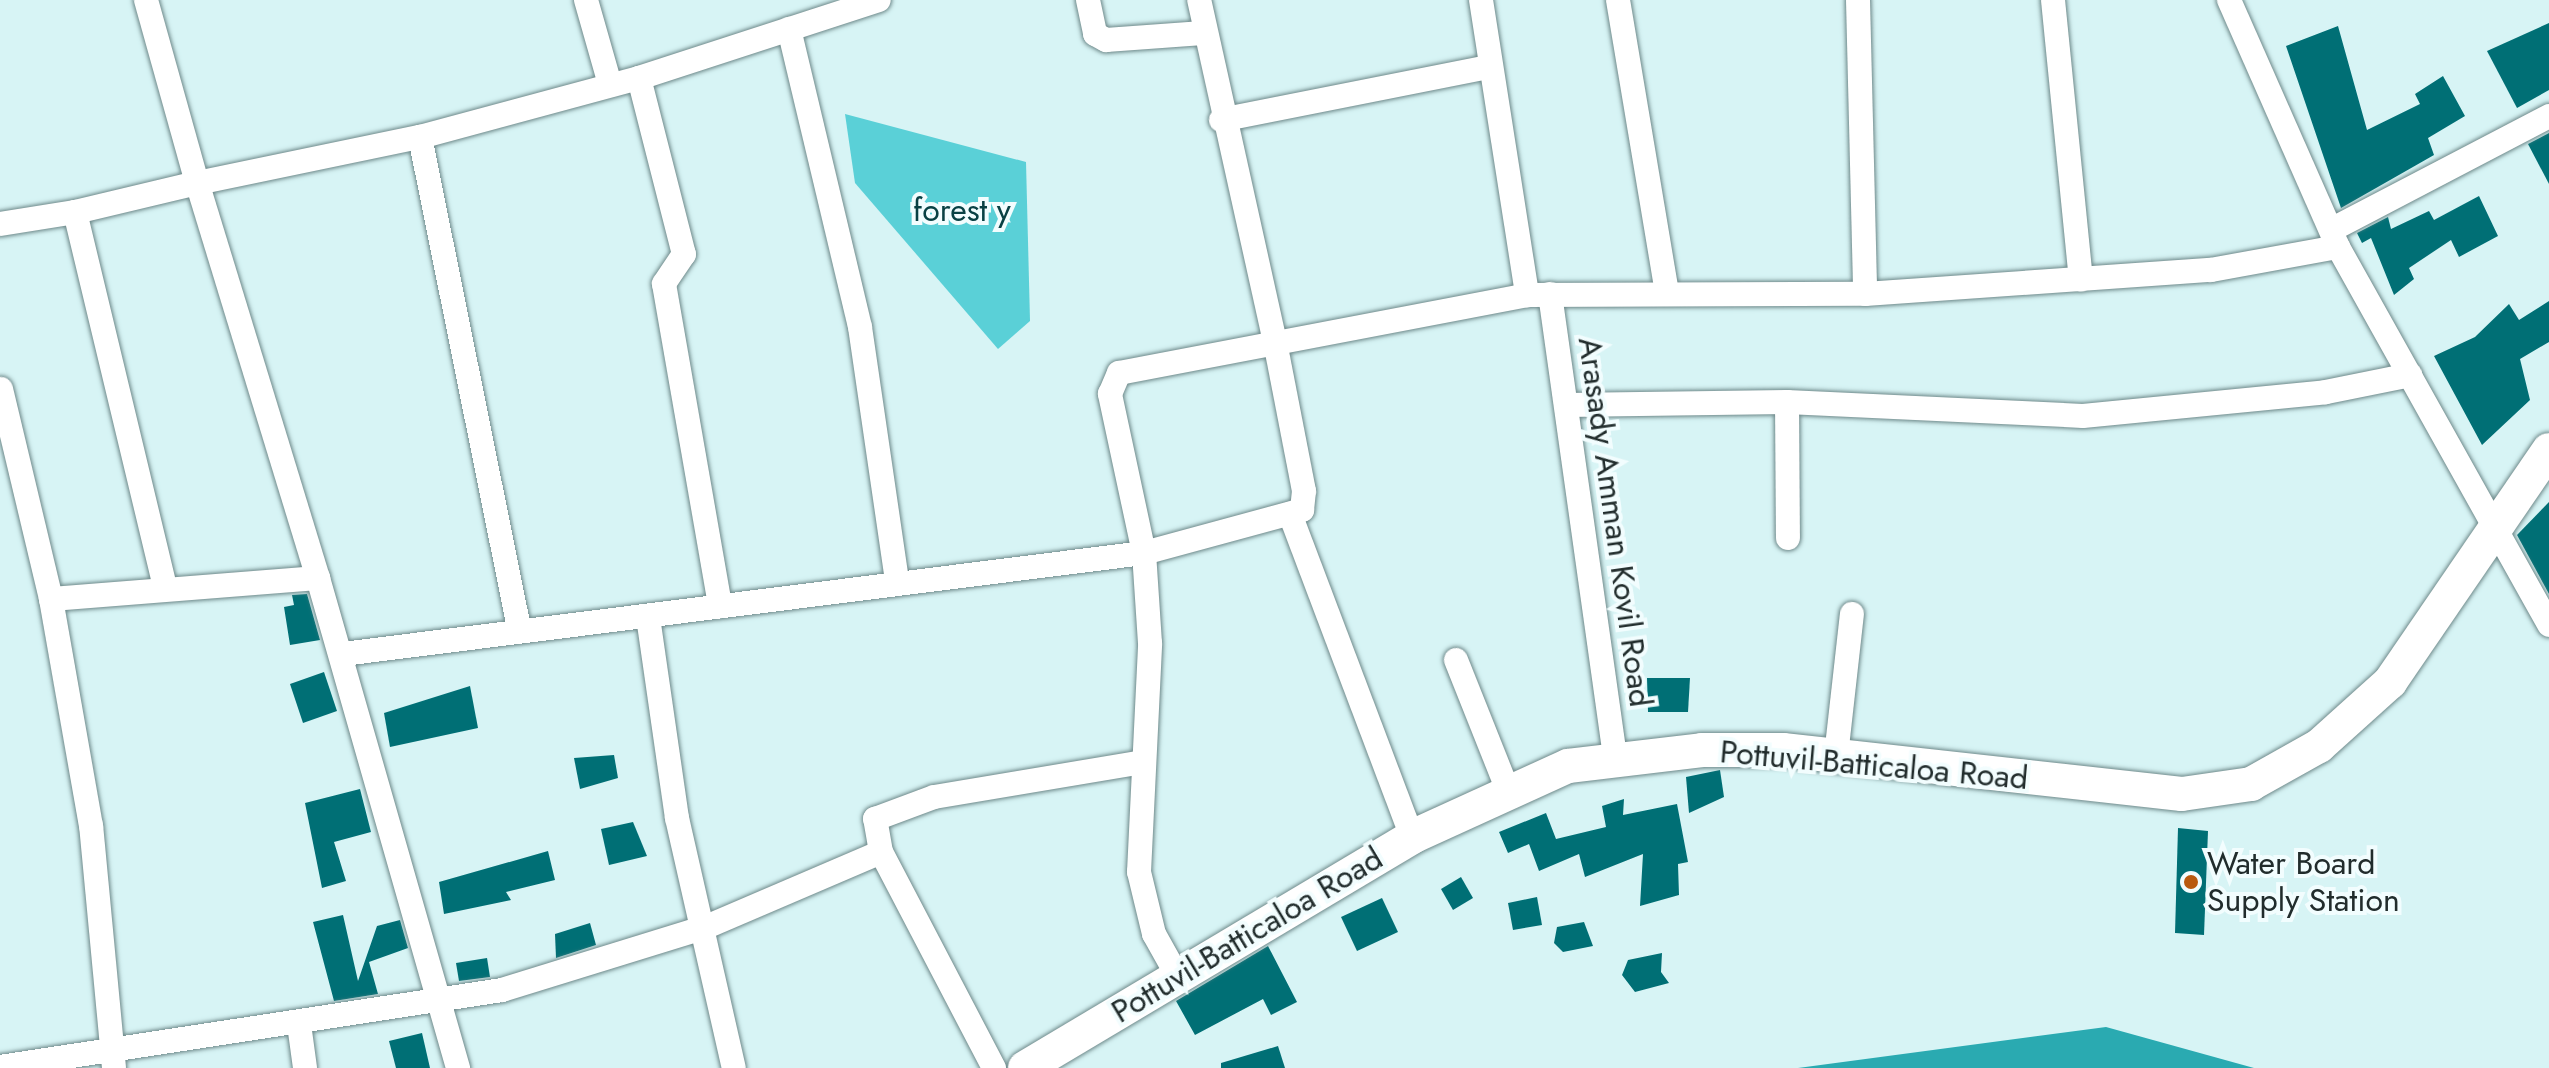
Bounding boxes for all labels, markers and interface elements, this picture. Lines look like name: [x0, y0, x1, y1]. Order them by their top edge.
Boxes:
park label: forest y: [913, 191, 1011, 229]
street label: Arasady Amman Kovil Road: [1570, 335, 1660, 709]
street label: Pottuvil-Batticaloa Road: [1718, 732, 2030, 798]
street label: Pottuvil-Batticaloa Road: [1105, 839, 1389, 1031]
place label: Water Board Supply Station: [2207, 845, 2400, 920]
marker: Water Board Supply Station: [2182, 873, 2200, 891]

